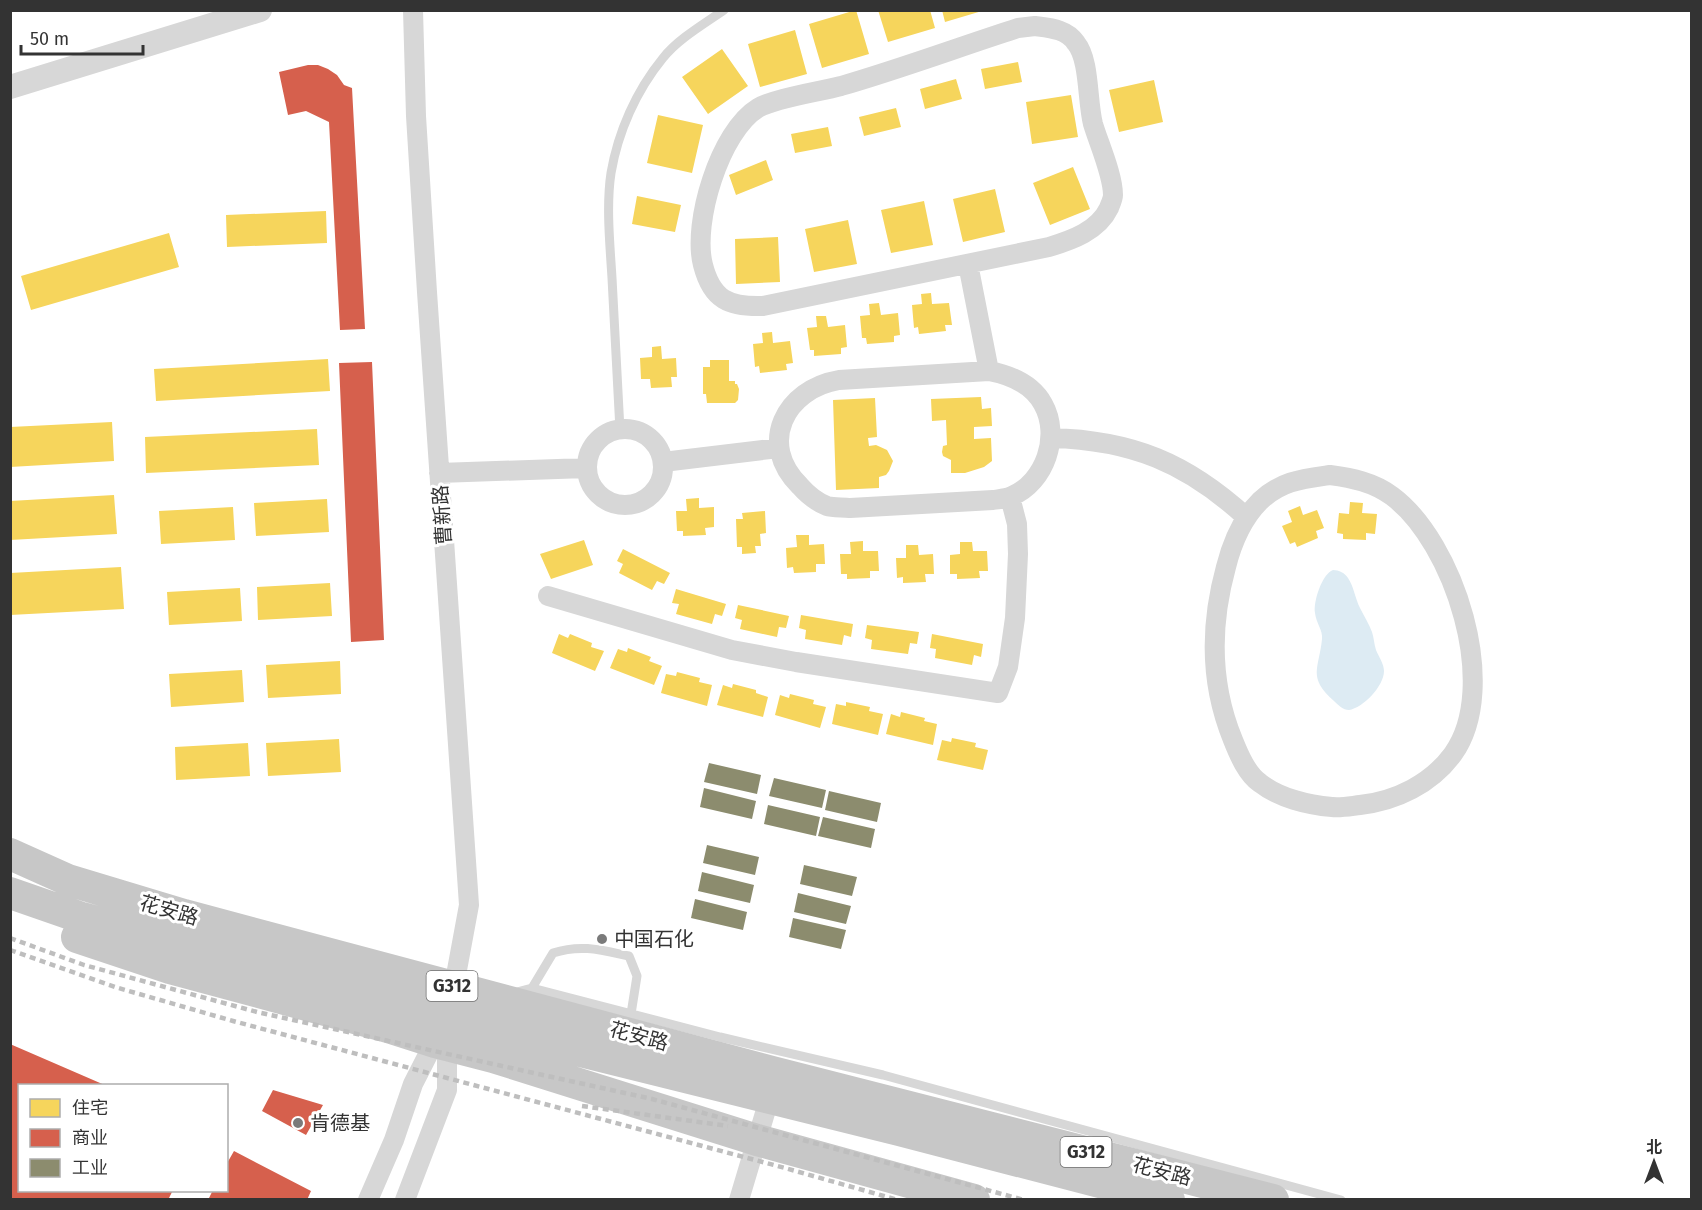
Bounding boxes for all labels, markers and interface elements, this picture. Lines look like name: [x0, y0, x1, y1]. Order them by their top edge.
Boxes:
scale bar: [21, 18, 142, 56]
text: 50 m: [30, 28, 69, 50]
street label: 曹新路: [428, 484, 456, 546]
street label: 花安路: [137, 890, 201, 930]
place label: 中国石化: [614, 927, 694, 951]
marker: 中国石化: [595, 932, 609, 946]
road number: G312: [426, 971, 478, 1001]
street label: 花安路: [607, 1017, 671, 1055]
legend: [18, 1084, 228, 1192]
text: 住宅: [72, 1097, 108, 1119]
place label: 肯德基: [310, 1111, 370, 1135]
marker: 肯德基: [291, 1116, 305, 1130]
text: 商业: [72, 1127, 108, 1149]
north arrow: [1624, 1132, 1684, 1192]
road number: G312: [1060, 1137, 1112, 1167]
text: 北: [1646, 1138, 1662, 1157]
street label: 花安路: [1130, 1152, 1194, 1190]
text: 工业: [72, 1157, 108, 1179]

